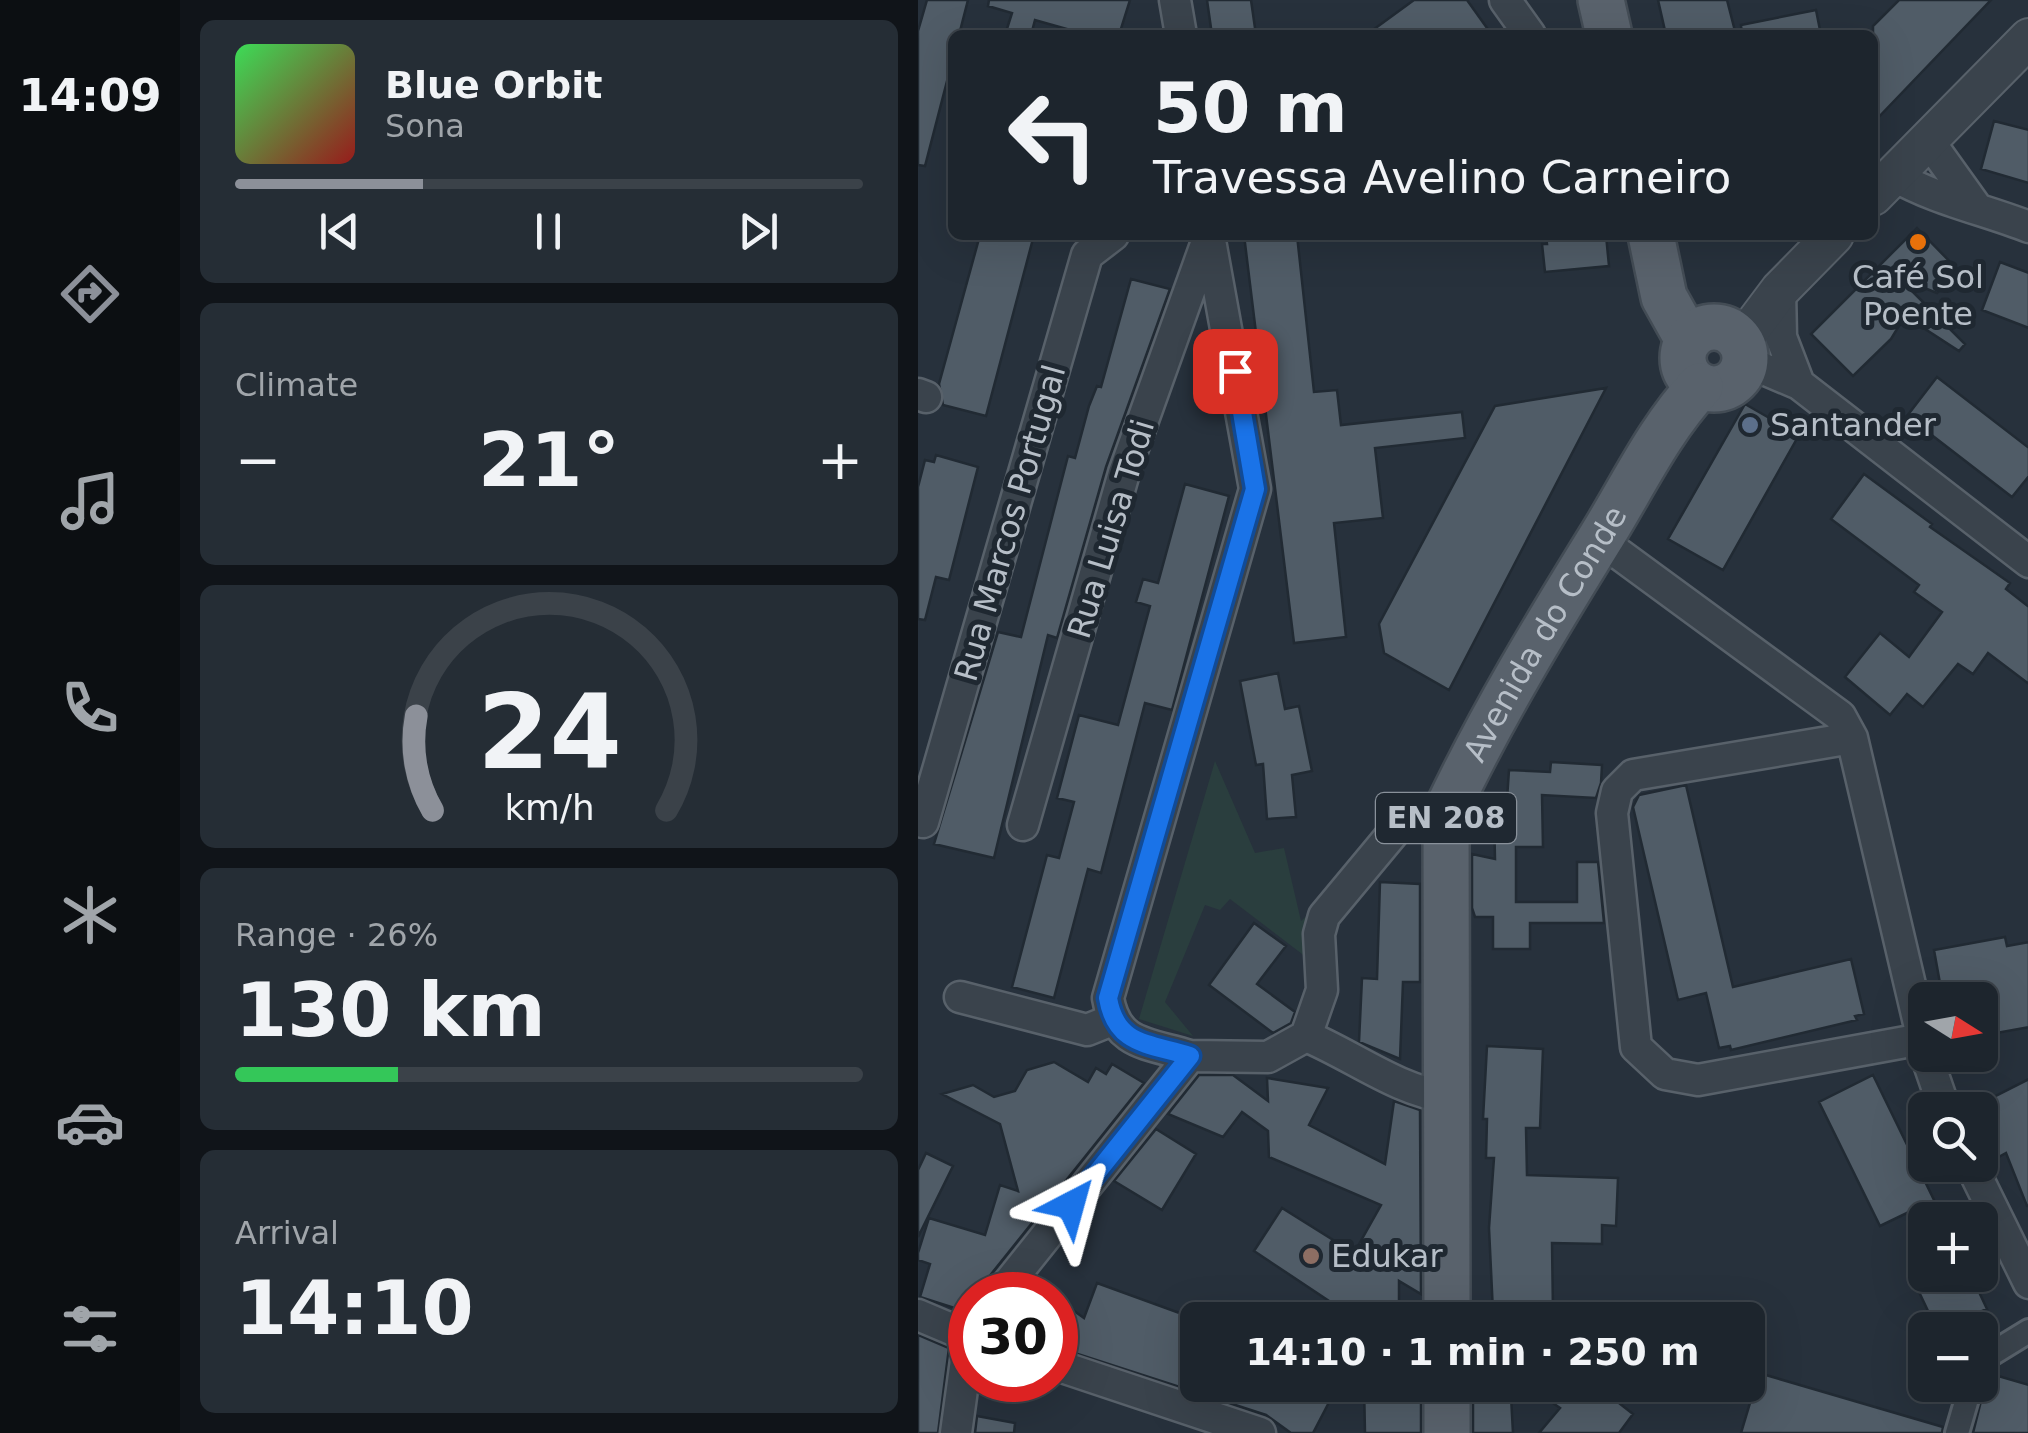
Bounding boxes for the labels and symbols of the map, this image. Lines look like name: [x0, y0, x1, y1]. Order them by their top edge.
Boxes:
marker: Café Sol Poente: [1907, 231, 1929, 253]
place label: Café Sol Poente: [1852, 258, 1984, 333]
pin: [1193, 329, 1278, 414]
street label: Rua Marcos Portugal: [947, 361, 1073, 685]
place label: Santander: [1770, 406, 1937, 444]
marker: Santander: [1739, 414, 1761, 436]
street label: Rua Luisa Todi: [1060, 415, 1162, 643]
street label: Avenida do Conde: [1455, 499, 1635, 768]
road number: EN 208: [1376, 793, 1516, 843]
north arrow: [1908, 982, 1998, 1072]
position arrow: [1019, 1153, 1123, 1257]
place label: Edukar: [1331, 1237, 1443, 1275]
marker: Edukar: [1300, 1245, 1322, 1267]
speed limit sign: 30: [948, 1272, 1078, 1402]

